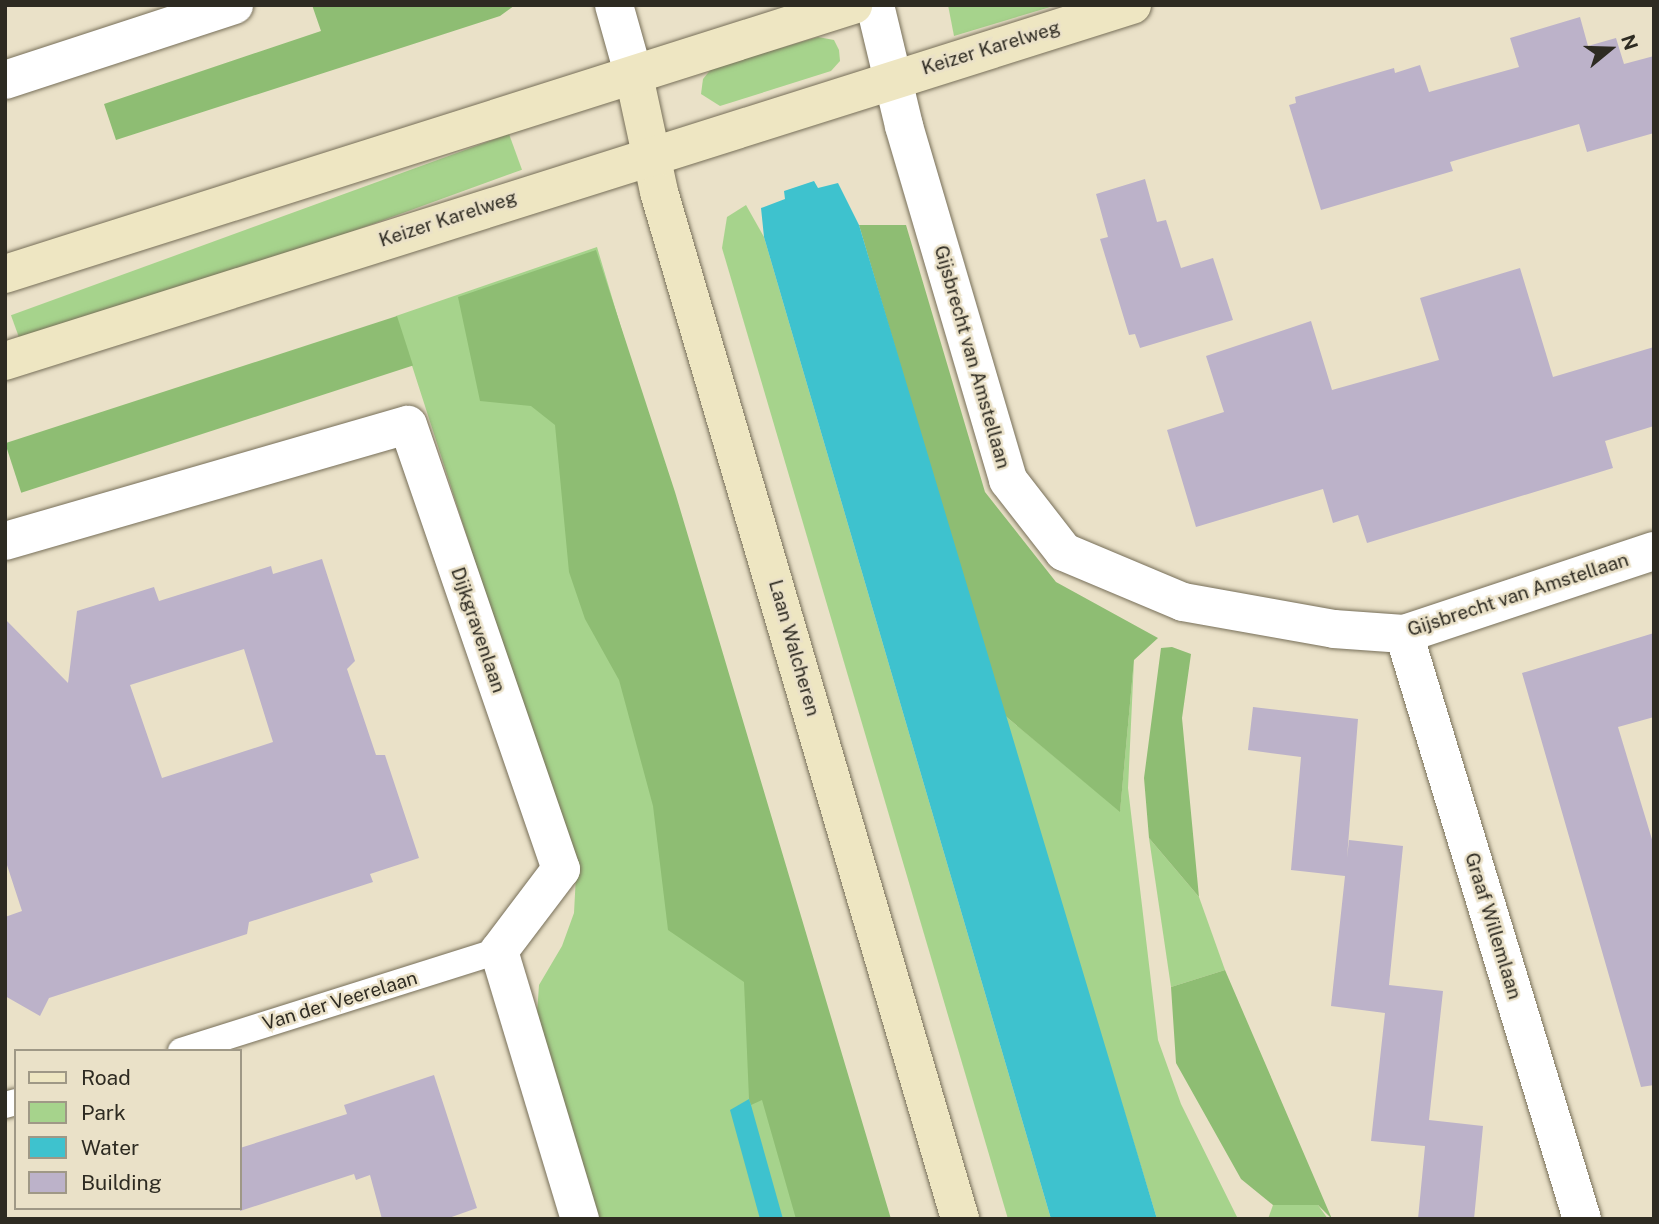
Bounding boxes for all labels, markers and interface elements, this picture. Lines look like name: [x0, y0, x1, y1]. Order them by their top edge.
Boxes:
north arrow: [1575, 14, 1645, 84]
street label: Keizer Karelweg: [919, 16, 1063, 80]
text: N: [1617, 32, 1643, 53]
street label: Keizer Karelweg: [376, 186, 520, 252]
street label: Gijsbrecht van Amstellaan: [929, 243, 1015, 471]
street label: Gijsbrecht van Amstellaan: [1405, 548, 1631, 642]
street label: Dijkgravenlaan: [446, 564, 510, 696]
street label: Laan Walcheren: [764, 577, 824, 719]
street label: Graaf Willemlaan: [1460, 850, 1526, 1002]
street label: Van der Veerelaan: [260, 967, 420, 1035]
legend: [14, 1049, 242, 1210]
text: Road: [81, 1065, 131, 1090]
text: Park: [81, 1100, 126, 1125]
text: Water: [81, 1135, 139, 1160]
text: Building: [81, 1170, 162, 1195]

